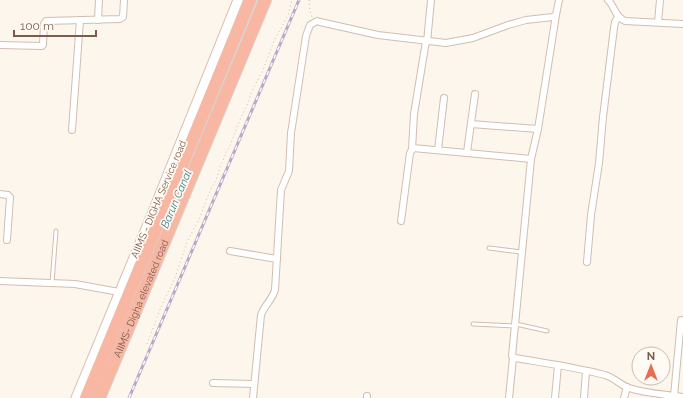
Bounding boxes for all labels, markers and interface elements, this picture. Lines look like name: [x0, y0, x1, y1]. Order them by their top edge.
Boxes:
scale bar: [14, 12, 96, 38]
text: 100 m: [20, 19, 54, 33]
street label: AIIMS - DIGHA Service road: [129, 139, 188, 260]
water label: Barun Canal: [158, 168, 195, 230]
street label: AIIMS- Digha elevated road: [112, 238, 170, 359]
north arrow: [631, 346, 671, 386]
text: N: [647, 350, 655, 363]

